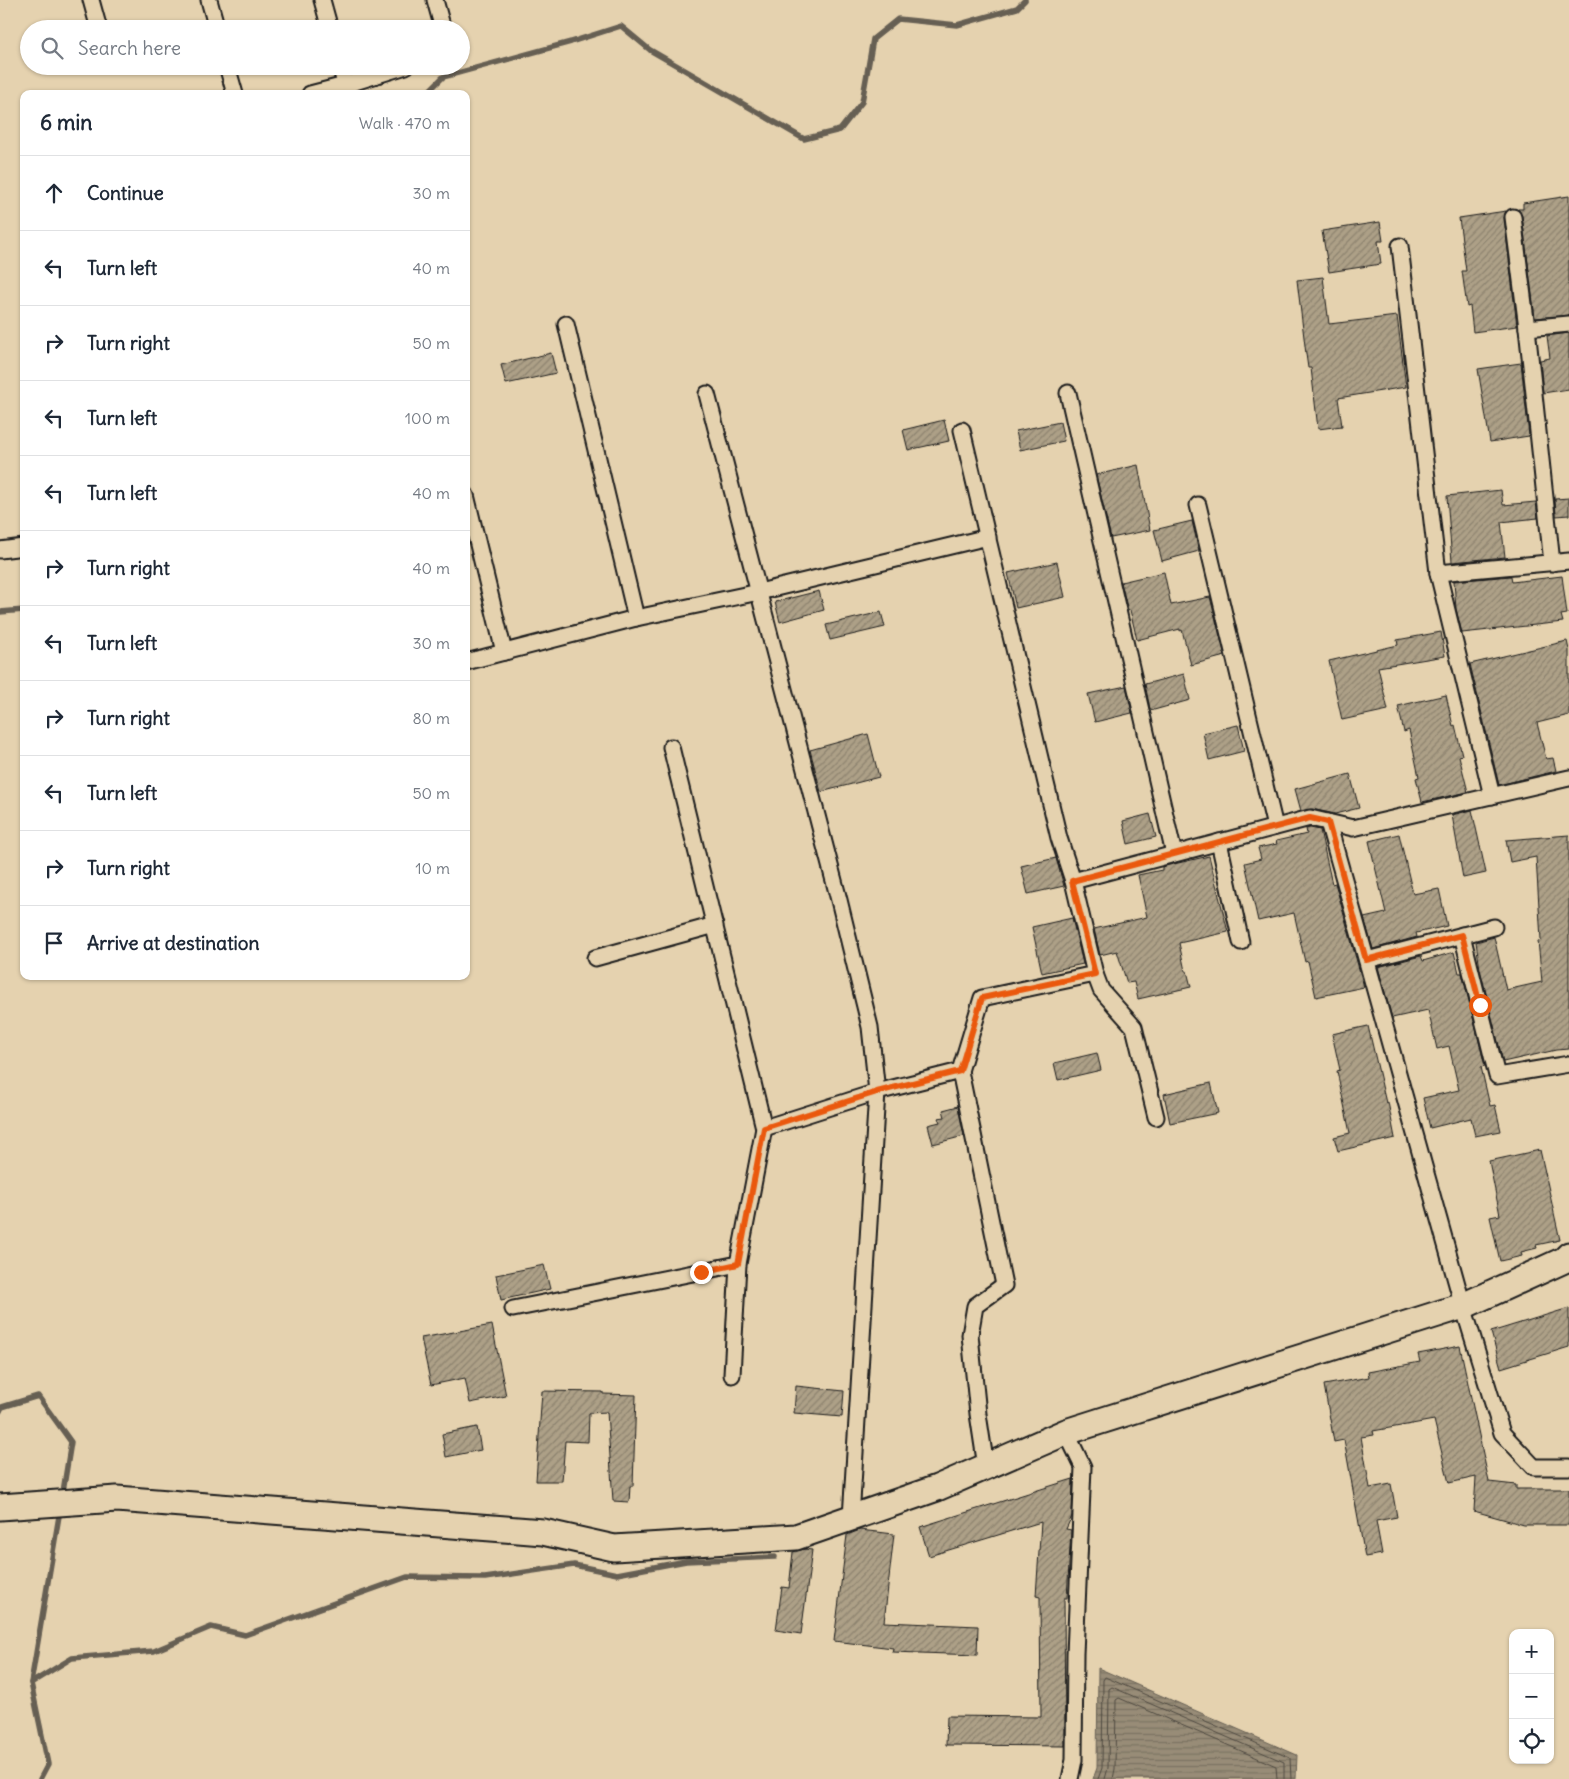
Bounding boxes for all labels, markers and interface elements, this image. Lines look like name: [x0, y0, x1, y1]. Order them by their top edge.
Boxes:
search box: [20, 20, 470, 75]
icon: search: [38, 34, 66, 62]
text: Search here: [78, 36, 181, 60]
text: 6 min: [40, 109, 92, 136]
text: Walk · 470 m: [359, 113, 450, 133]
icon: ahead: [40, 179, 68, 207]
text: Continue: [87, 181, 164, 205]
text: 30 m: [413, 183, 450, 203]
icon: left: [40, 254, 68, 282]
text: Turn left: [87, 256, 157, 280]
text: 40 m: [412, 258, 450, 278]
icon: right: [40, 329, 68, 357]
text: Turn right: [87, 331, 170, 355]
text: 50 m: [412, 333, 450, 353]
icon: left: [40, 404, 68, 432]
text: Turn left: [87, 406, 157, 430]
text: 100 m: [405, 408, 450, 428]
icon: left: [40, 479, 68, 507]
text: Turn left: [87, 481, 157, 505]
text: 40 m: [412, 483, 450, 503]
icon: right: [40, 554, 68, 582]
text: Turn right: [87, 556, 170, 580]
text: 40 m: [412, 558, 450, 578]
icon: left: [40, 629, 68, 657]
text: Turn left: [87, 631, 157, 655]
text: 30 m: [413, 633, 450, 653]
icon: right: [40, 704, 68, 732]
text: Turn right: [87, 706, 170, 730]
text: 80 m: [412, 708, 450, 728]
icon: left: [40, 779, 68, 807]
text: Turn left: [87, 781, 157, 805]
text: 50 m: [412, 783, 450, 803]
icon: right: [40, 854, 68, 882]
text: Turn right: [87, 856, 170, 880]
text: 10 m: [415, 858, 450, 878]
icon: arrive: [40, 929, 68, 957]
text: Arrive at destination: [87, 931, 260, 955]
route start: [1469, 994, 1492, 1017]
route end: [690, 1261, 713, 1284]
map controls: [1509, 1629, 1554, 1764]
button: +: [1509, 1629, 1554, 1674]
button: −: [1509, 1674, 1554, 1719]
button: locate: [1509, 1719, 1554, 1764]

